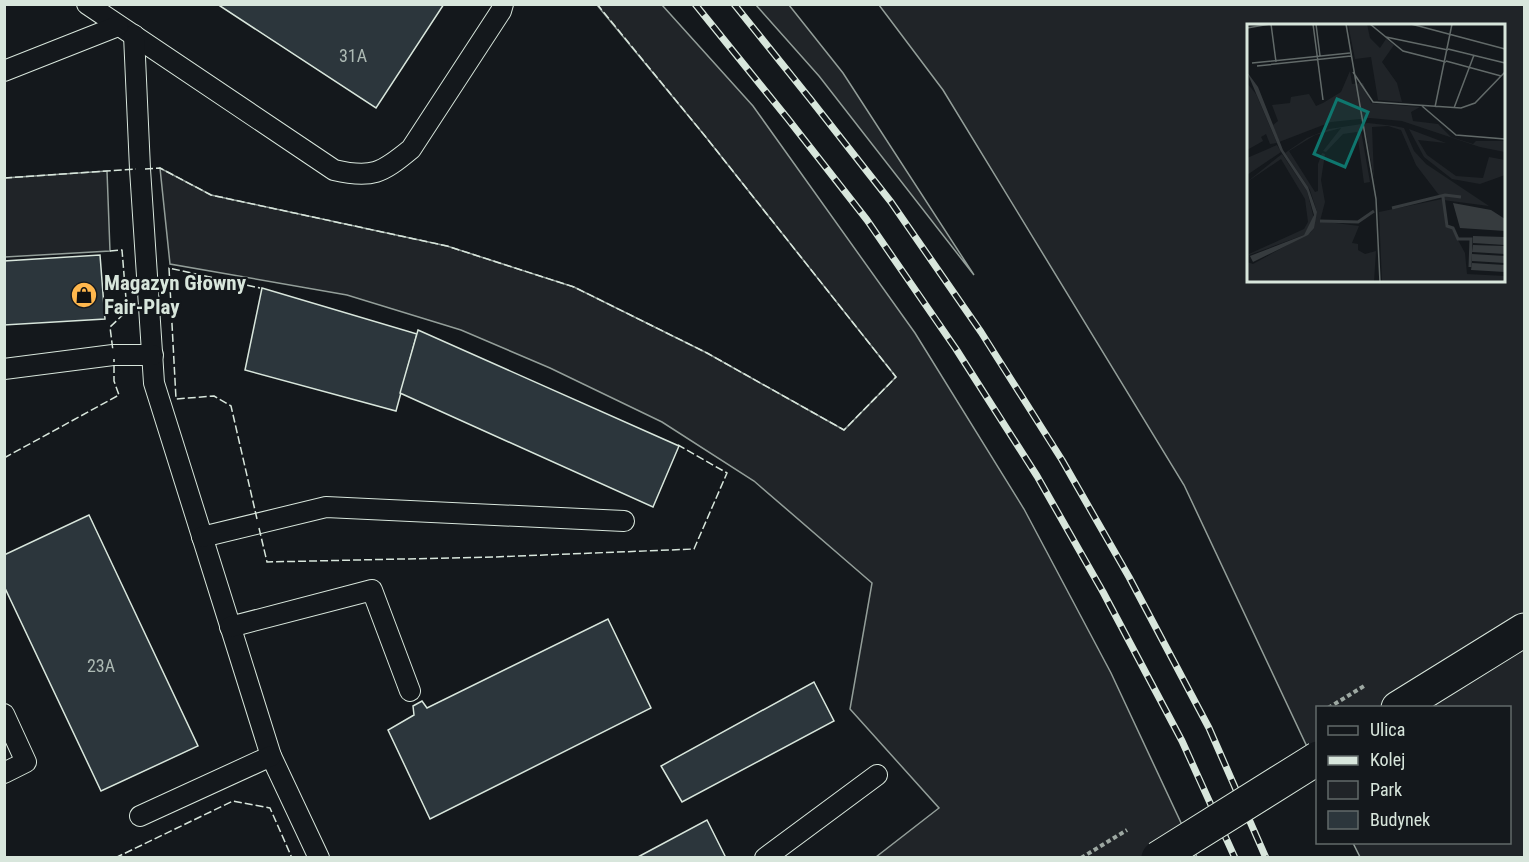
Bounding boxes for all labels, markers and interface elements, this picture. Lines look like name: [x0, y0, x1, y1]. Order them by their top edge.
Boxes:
inset map: [1247, 24, 1505, 282]
house number: 31A: [339, 45, 368, 66]
place label: Magazyn Głowny Fair-Play: [104, 271, 247, 319]
shop icon: Magazyn Głowny Fair-Play: [69, 280, 99, 310]
house number: 23A: [87, 655, 116, 676]
legend: [1316, 706, 1511, 844]
text: Ulica: [1370, 719, 1405, 740]
text: Kolej: [1370, 749, 1405, 770]
text: Park: [1370, 779, 1402, 800]
text: Budynek: [1370, 809, 1430, 830]

